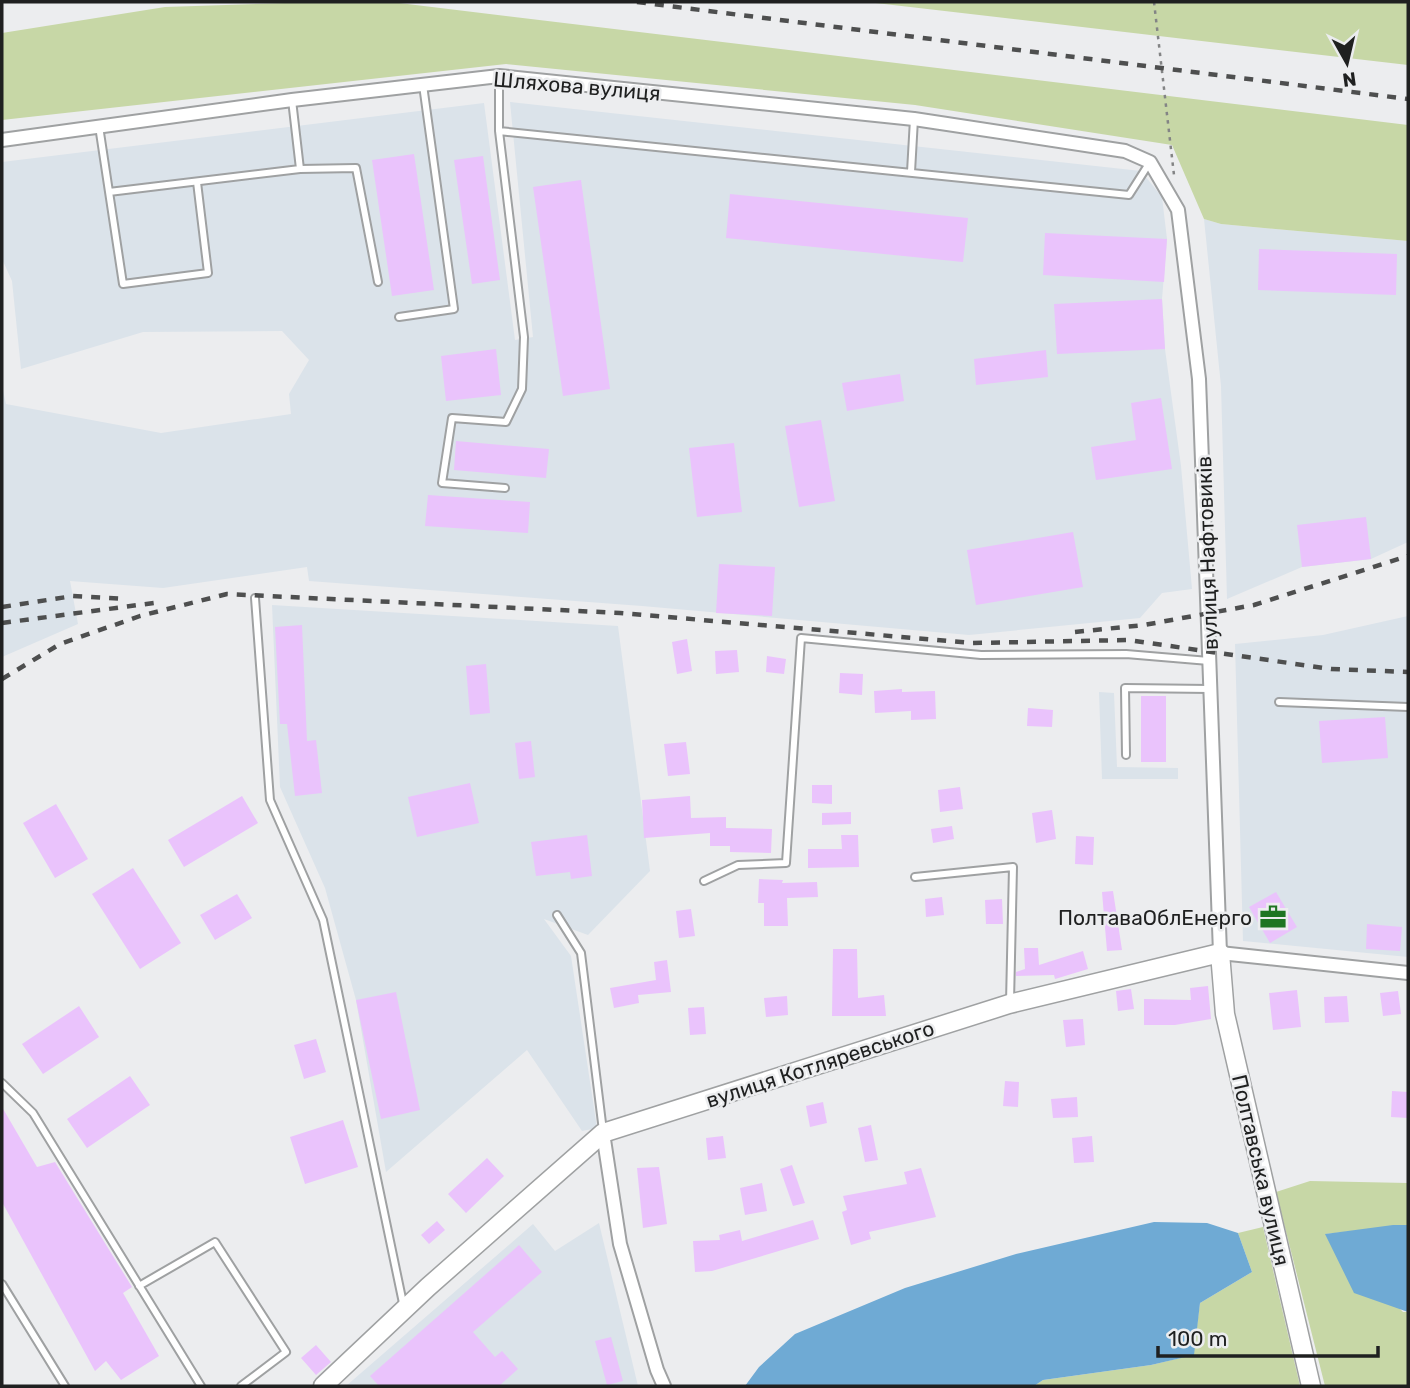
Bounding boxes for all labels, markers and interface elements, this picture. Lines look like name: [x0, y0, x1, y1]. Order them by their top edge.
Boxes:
north arrow: [1312, 28, 1382, 98]
street label: Шляхова вулиця: [492, 66, 662, 106]
text: N: [1341, 67, 1358, 92]
street label: вулиця Нафтовиків: [1191, 455, 1223, 651]
office icon: ПолтаваОблЕнерго: [1258, 902, 1288, 932]
place label: ПолтаваОблЕнерго: [1058, 905, 1252, 930]
street label: вулиця Котляревського: [703, 1015, 937, 1113]
street label: Полтавська вулиця: [1227, 1072, 1295, 1268]
scale bar: [1158, 1314, 1378, 1358]
text: 100 m: [1168, 1326, 1227, 1351]

